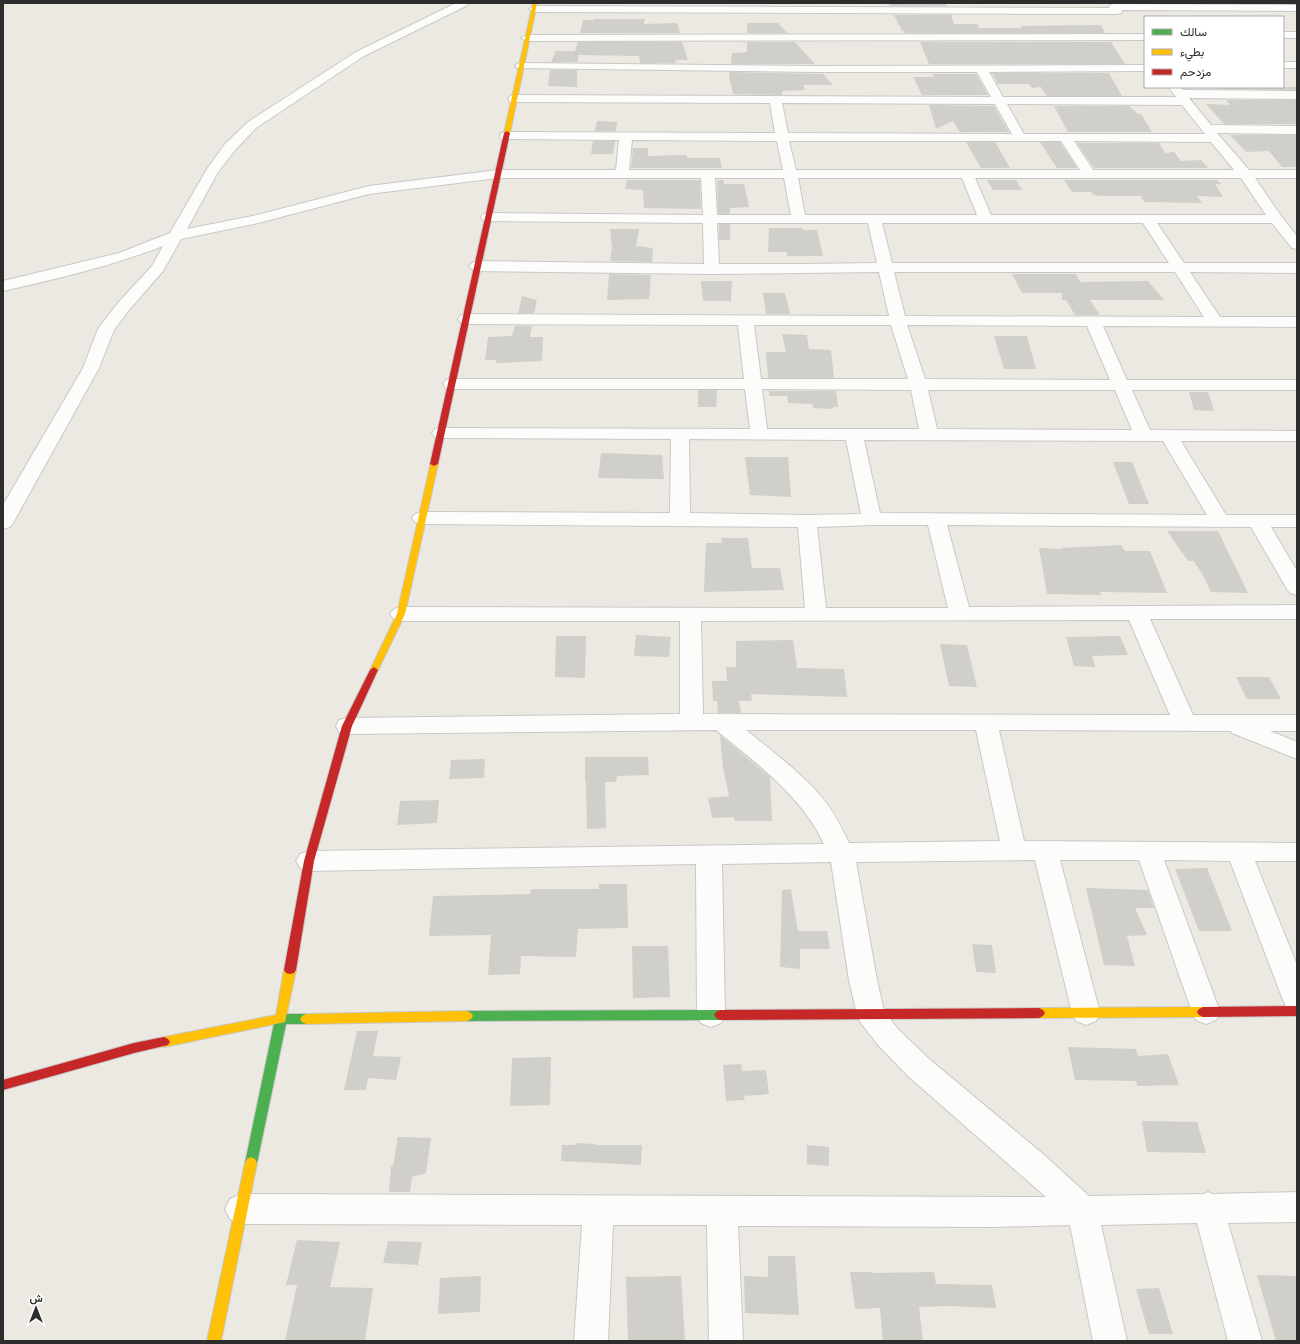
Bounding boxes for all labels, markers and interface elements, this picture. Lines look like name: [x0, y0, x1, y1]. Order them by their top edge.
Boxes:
legend: [1144, 16, 1284, 88]
text: سالك: [1180, 24, 1207, 40]
text: بطيء: [1180, 44, 1204, 62]
text: مزدحم: [1180, 64, 1211, 80]
north arrow: [16, 1288, 56, 1328]
text: ش: [29, 1291, 43, 1305]

